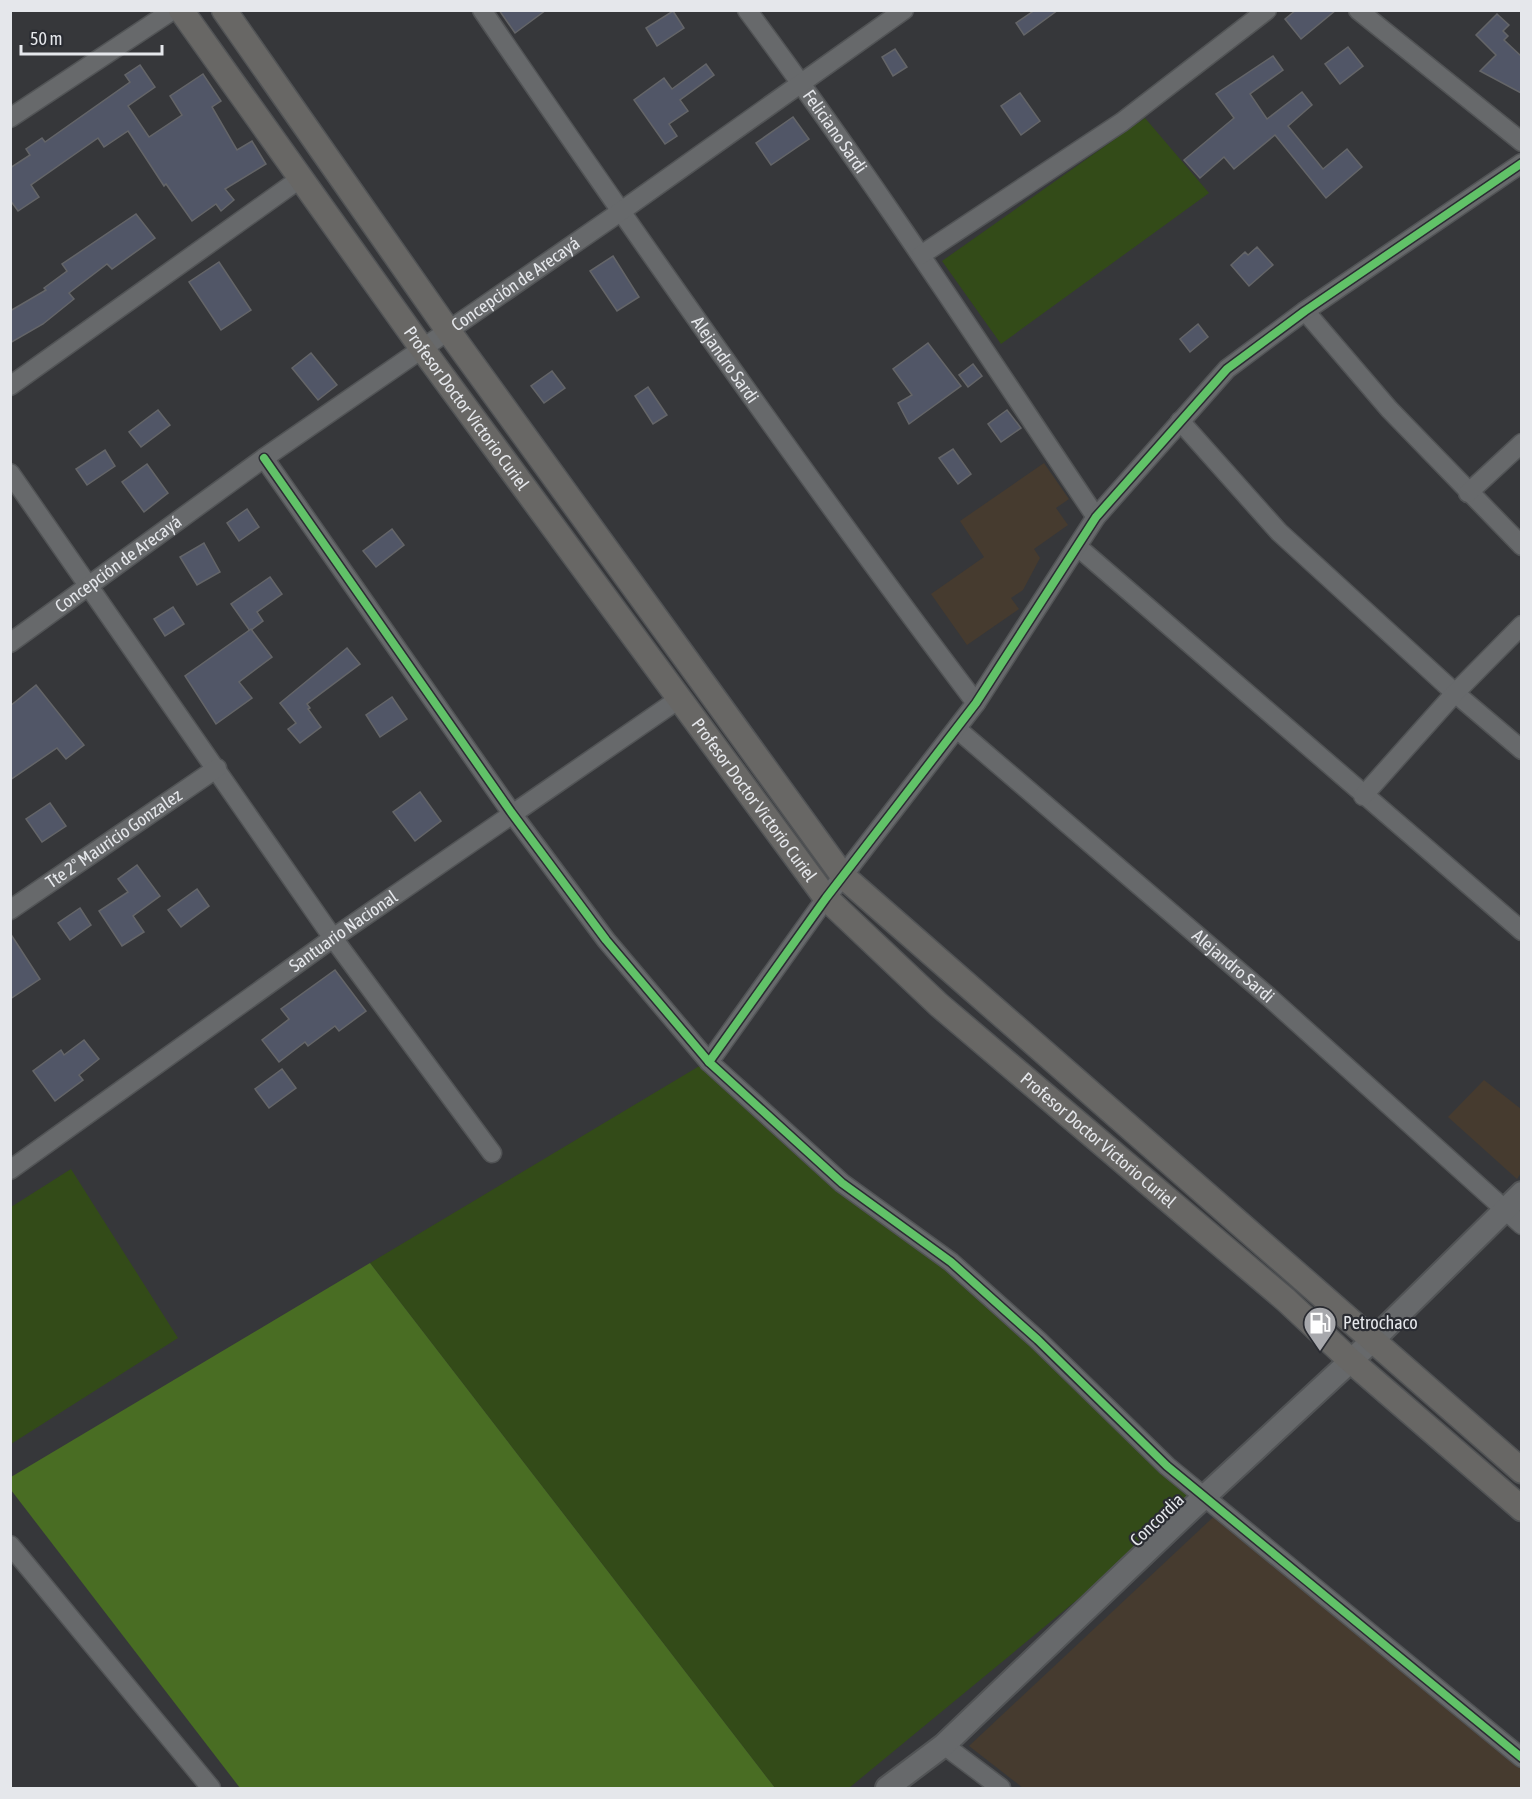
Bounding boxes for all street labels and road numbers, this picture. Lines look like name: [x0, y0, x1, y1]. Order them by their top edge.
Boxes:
street label: Feliciano Sardi: [799, 86, 872, 177]
street label: Concepción de Arecayá: [447, 232, 583, 335]
street label: Alejandro Sardi: [688, 312, 764, 407]
street label: Profesor Doctor Victorio Curiel: [400, 322, 534, 494]
street label: Concepción de Arecayá: [51, 511, 185, 617]
street label: Profesor Doctor Victorio Curiel: [687, 714, 822, 886]
street label: Tte 2° Mauricio Gonzalez: [42, 784, 186, 892]
street label: Santuario Nacional: [285, 886, 401, 976]
street label: Alejandro Sardi: [1188, 925, 1279, 1007]
street label: Profesor Doctor Victorio Curiel: [1016, 1068, 1181, 1212]
street label: Concordia: [1125, 1489, 1188, 1550]

